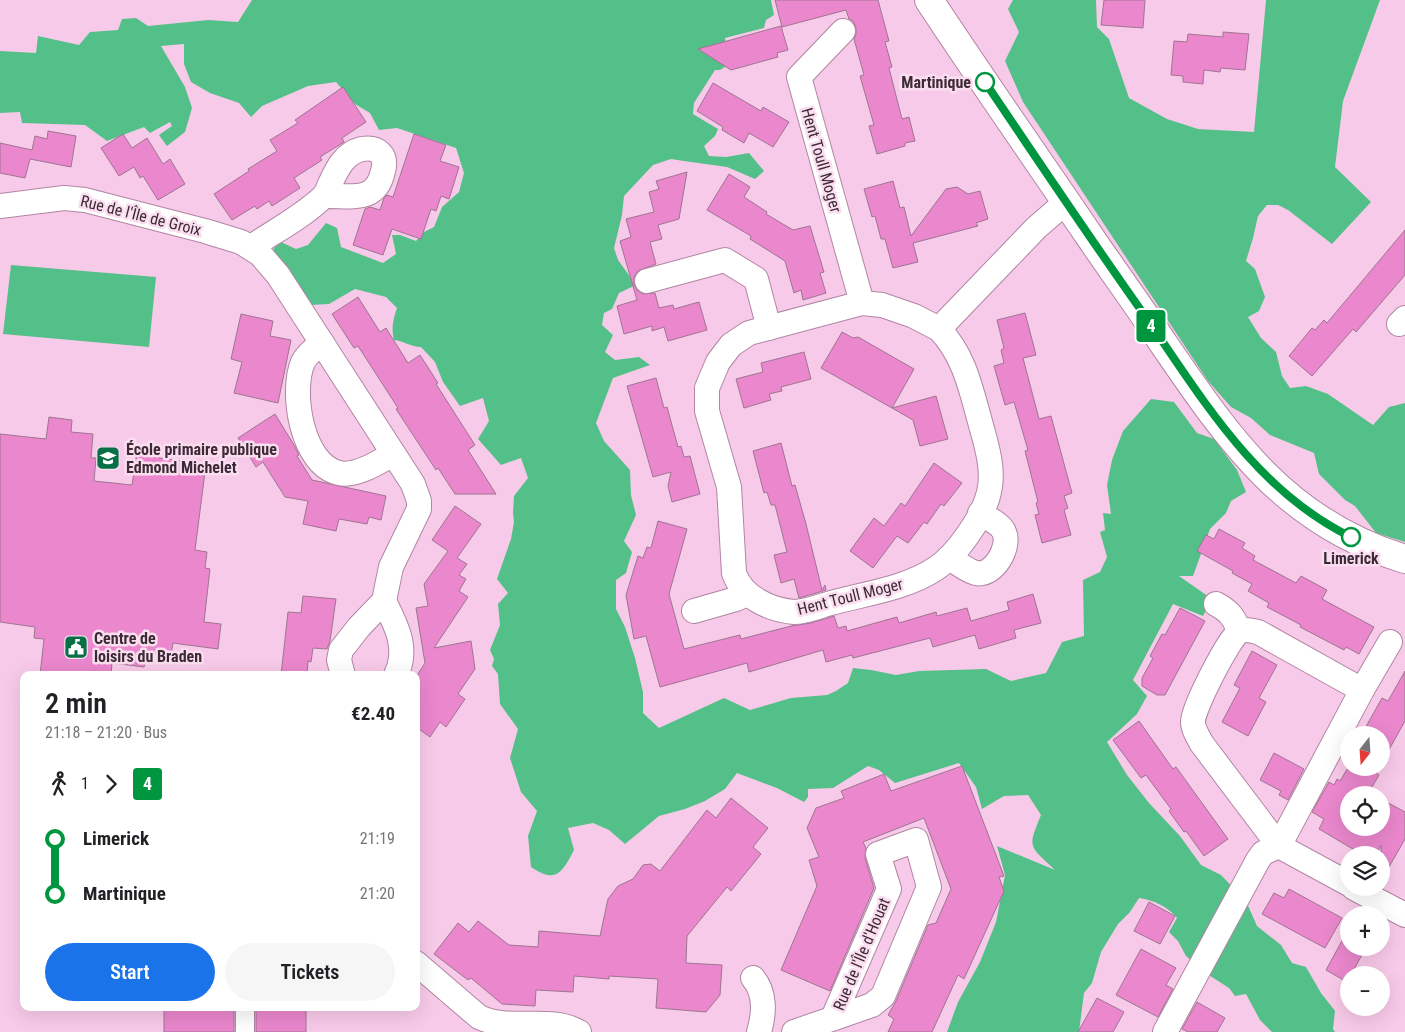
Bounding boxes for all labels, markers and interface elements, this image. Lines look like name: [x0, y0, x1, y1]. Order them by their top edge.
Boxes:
marker: Martinique: [975, 72, 995, 92]
place label: Martinique: [901, 73, 971, 92]
street label: Hent Toull Moger: [798, 106, 846, 215]
street label: Rue de l'Île de Groix: [79, 191, 203, 240]
line badge: 4: [1135, 310, 1167, 342]
text: 4: [1146, 315, 1156, 336]
place label: École primaire publique Edmond Michelet: [126, 440, 277, 477]
school or university icon: École primaire publique Edmond Michelet: [95, 445, 121, 471]
marker: Limerick: [1341, 527, 1361, 547]
place label: Limerick: [1323, 549, 1379, 568]
street label: Hent Toull Moger: [795, 574, 905, 619]
place label: Centre de loisirs du Braden: [94, 629, 202, 666]
public building icon: Centre de loisirs du Braden: [63, 634, 89, 660]
text: 2 min: [45, 687, 107, 720]
text: €2.40: [351, 702, 395, 725]
text: 21:18 – 21:20 · Bus: [45, 723, 167, 742]
north arrow: [1340, 726, 1390, 776]
map controls: [1340, 726, 1390, 1016]
icon: walk: [45, 770, 73, 798]
icon: forward: [97, 770, 125, 798]
text: 4: [143, 773, 152, 794]
text: 1: [81, 774, 89, 793]
button: locate: [1340, 786, 1390, 836]
text: Limerick: [83, 827, 149, 850]
text: 21:19: [360, 829, 395, 848]
button: layers: [1340, 846, 1390, 896]
text: Martinique: [83, 882, 166, 905]
text: 21:20: [360, 884, 395, 903]
street label: Rue de l'Île d'Houat: [829, 895, 894, 1013]
button: +: [1340, 906, 1390, 956]
button: Start: [45, 943, 215, 1001]
button: Tickets: [225, 943, 395, 1001]
button: −: [1340, 966, 1390, 1016]

